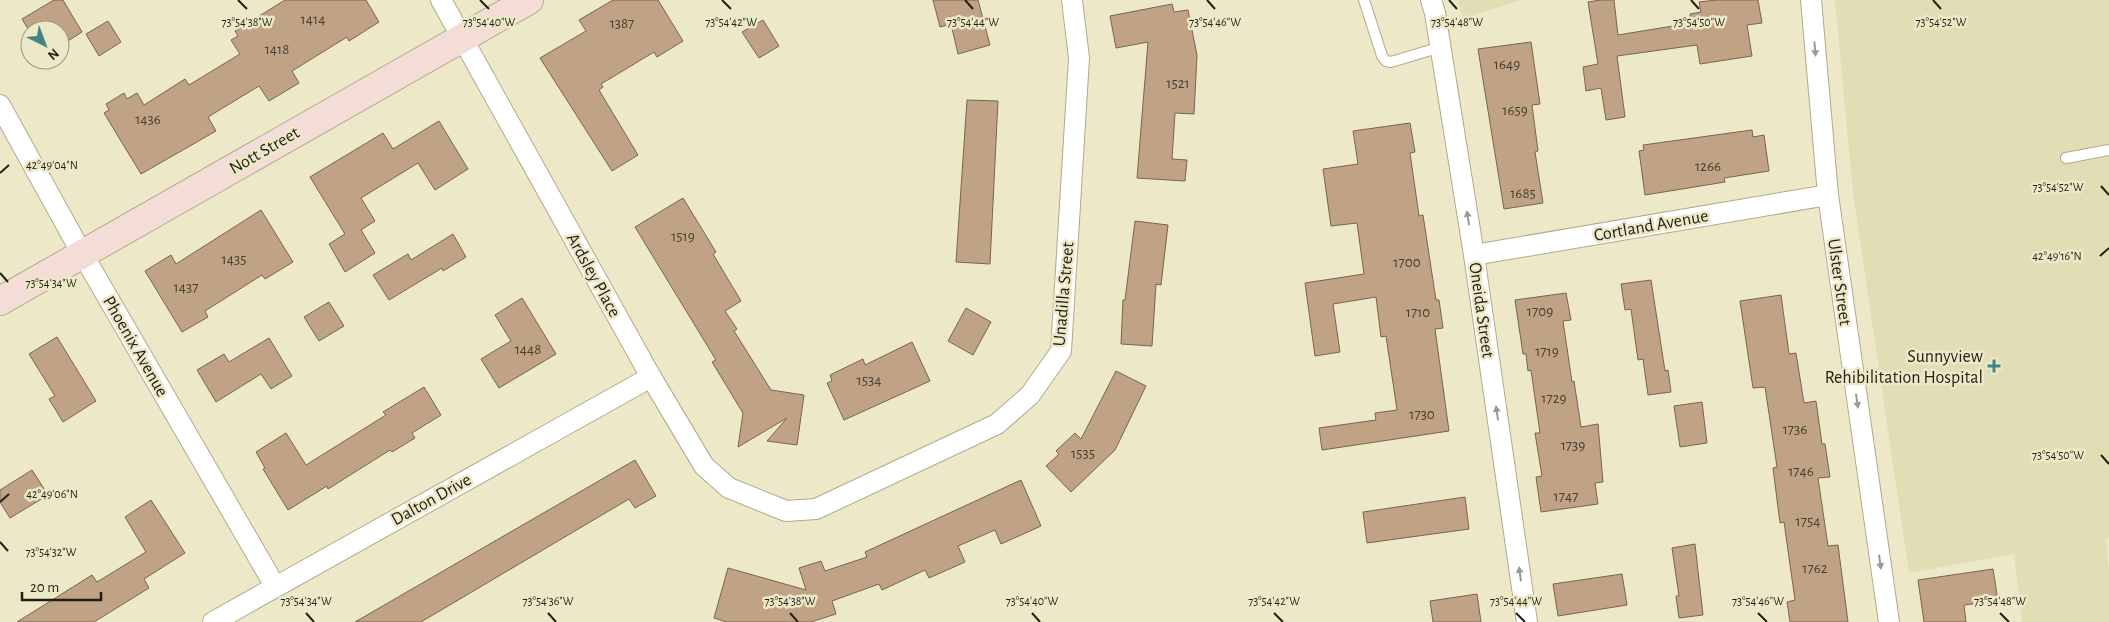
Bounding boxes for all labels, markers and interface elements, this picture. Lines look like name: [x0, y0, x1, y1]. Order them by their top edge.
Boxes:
house number: 1414: [301, 12, 325, 27]
text: 73°54'38"W: [221, 16, 273, 28]
text: 73°54'40"W: [463, 16, 516, 28]
house number: 1387: [610, 16, 634, 31]
text: 73°54'42"W: [705, 16, 757, 28]
text: 73°54'44"W: [947, 16, 999, 28]
text: 73°54'46"W: [1189, 16, 1241, 28]
text: 73°54'48"W: [1431, 16, 1483, 28]
text: 73°54'50"W: [1673, 16, 1725, 28]
text: 73°54'52"W: [1916, 16, 1967, 28]
north arrow: [20, 20, 70, 70]
one-way arrow: [1811, 41, 1819, 57]
house number: 1418: [265, 42, 289, 57]
text: N: [45, 45, 61, 62]
house number: 1649: [1494, 57, 1520, 72]
house number: 1521: [1166, 76, 1190, 91]
house number: 1659: [1502, 103, 1528, 118]
house number: 1436: [135, 112, 161, 127]
street label: Nott Street: [226, 124, 303, 178]
text: 42°49'04"N: [26, 159, 78, 171]
house number: 1266: [1695, 159, 1721, 174]
text: 73°54'52"W: [2033, 181, 2084, 193]
house number: 1685: [1510, 186, 1536, 201]
street label: Cortland Avenue: [1593, 207, 1710, 245]
one-way arrow: [1464, 209, 1472, 225]
house number: 1519: [671, 229, 695, 244]
street label: Ardsley Place: [563, 231, 623, 320]
street label: Ulster Street: [1824, 238, 1854, 327]
street label: Unadilla Street: [1050, 241, 1078, 347]
text: 42°49'16"N: [2032, 250, 2082, 262]
house number: 1435: [222, 252, 246, 267]
house number: 1700: [1393, 255, 1421, 270]
street label: Oneida Street: [1465, 261, 1497, 359]
text: 73°54'34"W: [25, 277, 77, 289]
house number: 1437: [174, 280, 198, 295]
street label: Phoenix Avenue: [99, 293, 171, 400]
house number: 1709: [1527, 304, 1553, 319]
house number: 1710: [1406, 305, 1430, 320]
house number: 1448: [515, 342, 541, 357]
house number: 1719: [1535, 344, 1559, 359]
place label: Sunnyview Rehibilitation Hospital: [1825, 348, 1983, 387]
marker: Sunnyview Rehibilitation Hospital: [1987, 359, 2001, 373]
house number: 1534: [857, 373, 881, 388]
house number: 1729: [1541, 391, 1567, 406]
one-way arrow: [1853, 393, 1861, 409]
one-way arrow: [1493, 405, 1501, 421]
house number: 1730: [1409, 407, 1435, 422]
house number: 1736: [1783, 422, 1807, 437]
house number: 1739: [1561, 438, 1585, 453]
house number: 1535: [1071, 446, 1095, 461]
text: 73°54'50"W: [2032, 449, 2084, 461]
house number: 1746: [1788, 464, 1814, 479]
street label: Dalton Drive: [389, 471, 474, 529]
text: 42°49'06"N: [26, 488, 78, 500]
house number: 1747: [1554, 489, 1578, 504]
house number: 1754: [1796, 514, 1820, 529]
text: 73°54'32"W: [26, 546, 77, 558]
one-way arrow: [1876, 554, 1884, 570]
house number: 1762: [1802, 561, 1828, 576]
one-way arrow: [1516, 565, 1524, 581]
scale bar: [22, 570, 101, 602]
text: 20 m: [30, 580, 59, 595]
text: 73°54'34"W: [280, 595, 332, 607]
text: 73°54'36"W: [522, 595, 574, 607]
text: 73°54'38"W: [764, 595, 816, 607]
text: 73°54'40"W: [1006, 595, 1059, 607]
text: 73°54'42"W: [1248, 595, 1300, 607]
text: 73°54'44"W: [1490, 595, 1542, 607]
text: 73°54'46"W: [1732, 595, 1784, 607]
text: 73°54'48"W: [1974, 595, 2026, 607]

